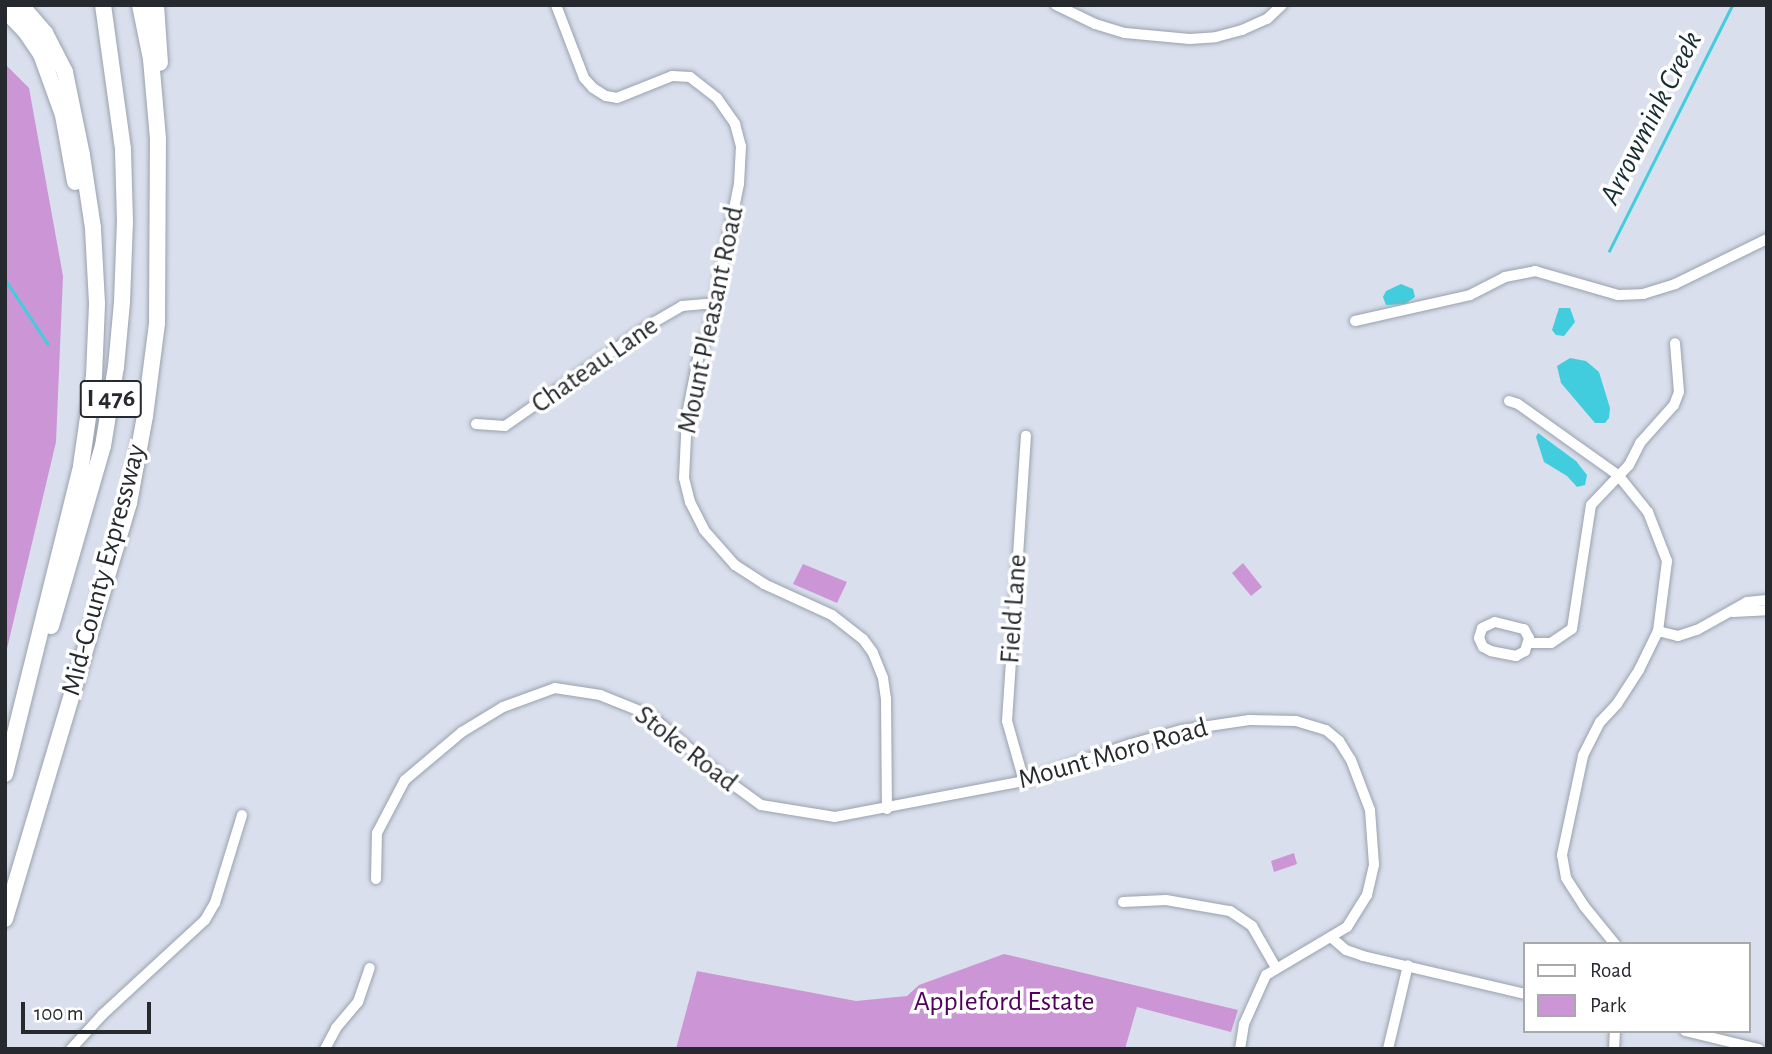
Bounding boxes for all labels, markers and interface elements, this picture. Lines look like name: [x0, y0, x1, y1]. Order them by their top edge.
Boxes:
water label: Arrowmink Creek: [1592, 26, 1710, 210]
street label: Mount Pleasant Road: [671, 203, 751, 437]
street label: Chateau Lane: [525, 309, 665, 421]
road number: I 476: [80, 376, 142, 422]
street label: Mid-County Expressway: [54, 441, 154, 699]
street label: Field Lane: [993, 553, 1035, 665]
street label: Stoke Road: [628, 699, 744, 799]
street label: Mount Moro Road: [1014, 711, 1212, 797]
legend: [1524, 942, 1751, 1033]
text: Road: [1590, 960, 1632, 981]
park label: Appleford Estate: [914, 985, 1094, 1019]
scale bar: [24, 988, 154, 1032]
text: Park: [1590, 995, 1626, 1016]
text: 100 m: [34, 1003, 84, 1024]

